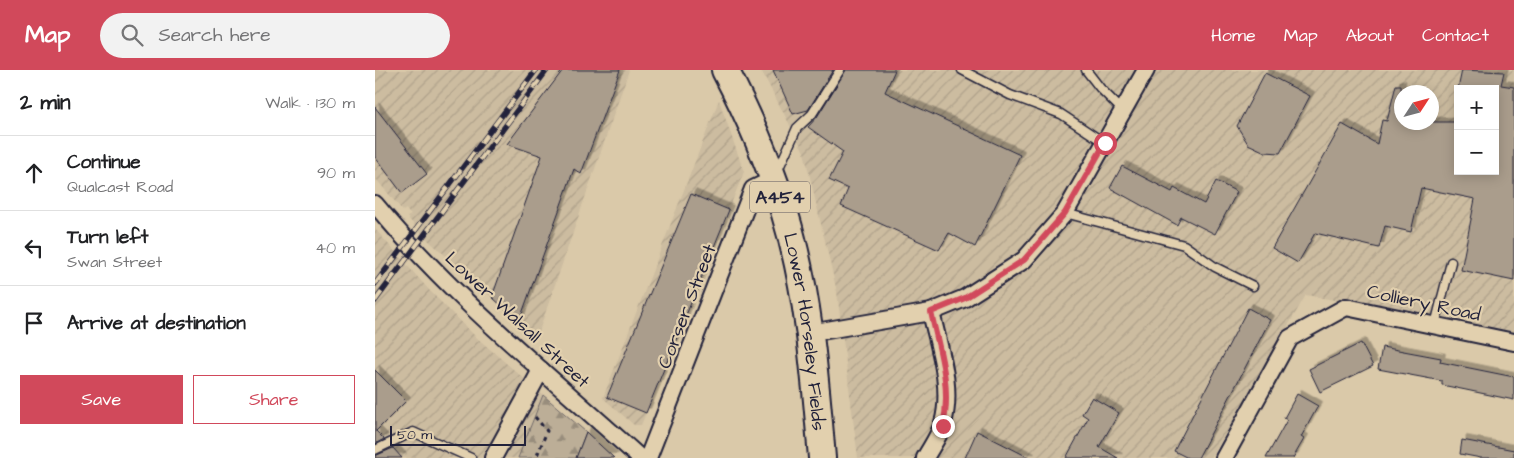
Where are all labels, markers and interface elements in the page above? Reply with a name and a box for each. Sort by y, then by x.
search box [100,13,450,58]
text: Map [25,18,70,52]
icon: search [118,21,146,49]
text: Search here [158,22,271,49]
text: Home [1211,23,1256,48]
text: Map [1284,23,1318,48]
text: About [1346,23,1394,48]
text: Contact [1422,23,1489,48]
north arrow [1394,85,1439,130]
map controls [1454,85,1499,175]
button: + [1454,85,1499,130]
text: 2 min [20,88,70,117]
text: Walk · 130 m [265,92,355,114]
button: − [1454,130,1499,175]
route start [1094,132,1117,155]
text: Continue [67,149,141,176]
icon: ahead [20,159,48,187]
text: 90 m [317,162,355,184]
text: Qualcast Road [67,176,173,198]
road number: A454 [750,181,810,212]
text: Turn left [67,224,148,251]
street label: Lower Horseley Fields [776,230,832,432]
icon: left [20,234,48,262]
text: 40 m [315,237,355,259]
street label: Corser Street [651,240,724,373]
street label: Lower Walsall Street [438,246,596,395]
text: Swan Street [67,251,162,273]
street label: Colliery Road [1364,278,1483,330]
icon: arrive [20,309,48,337]
text: Arrive at destination [67,310,246,337]
button: Save [20,375,183,424]
button: Share [193,375,355,424]
route end [932,415,955,438]
scale bar [390,423,526,446]
text: 50 m [397,425,432,445]

